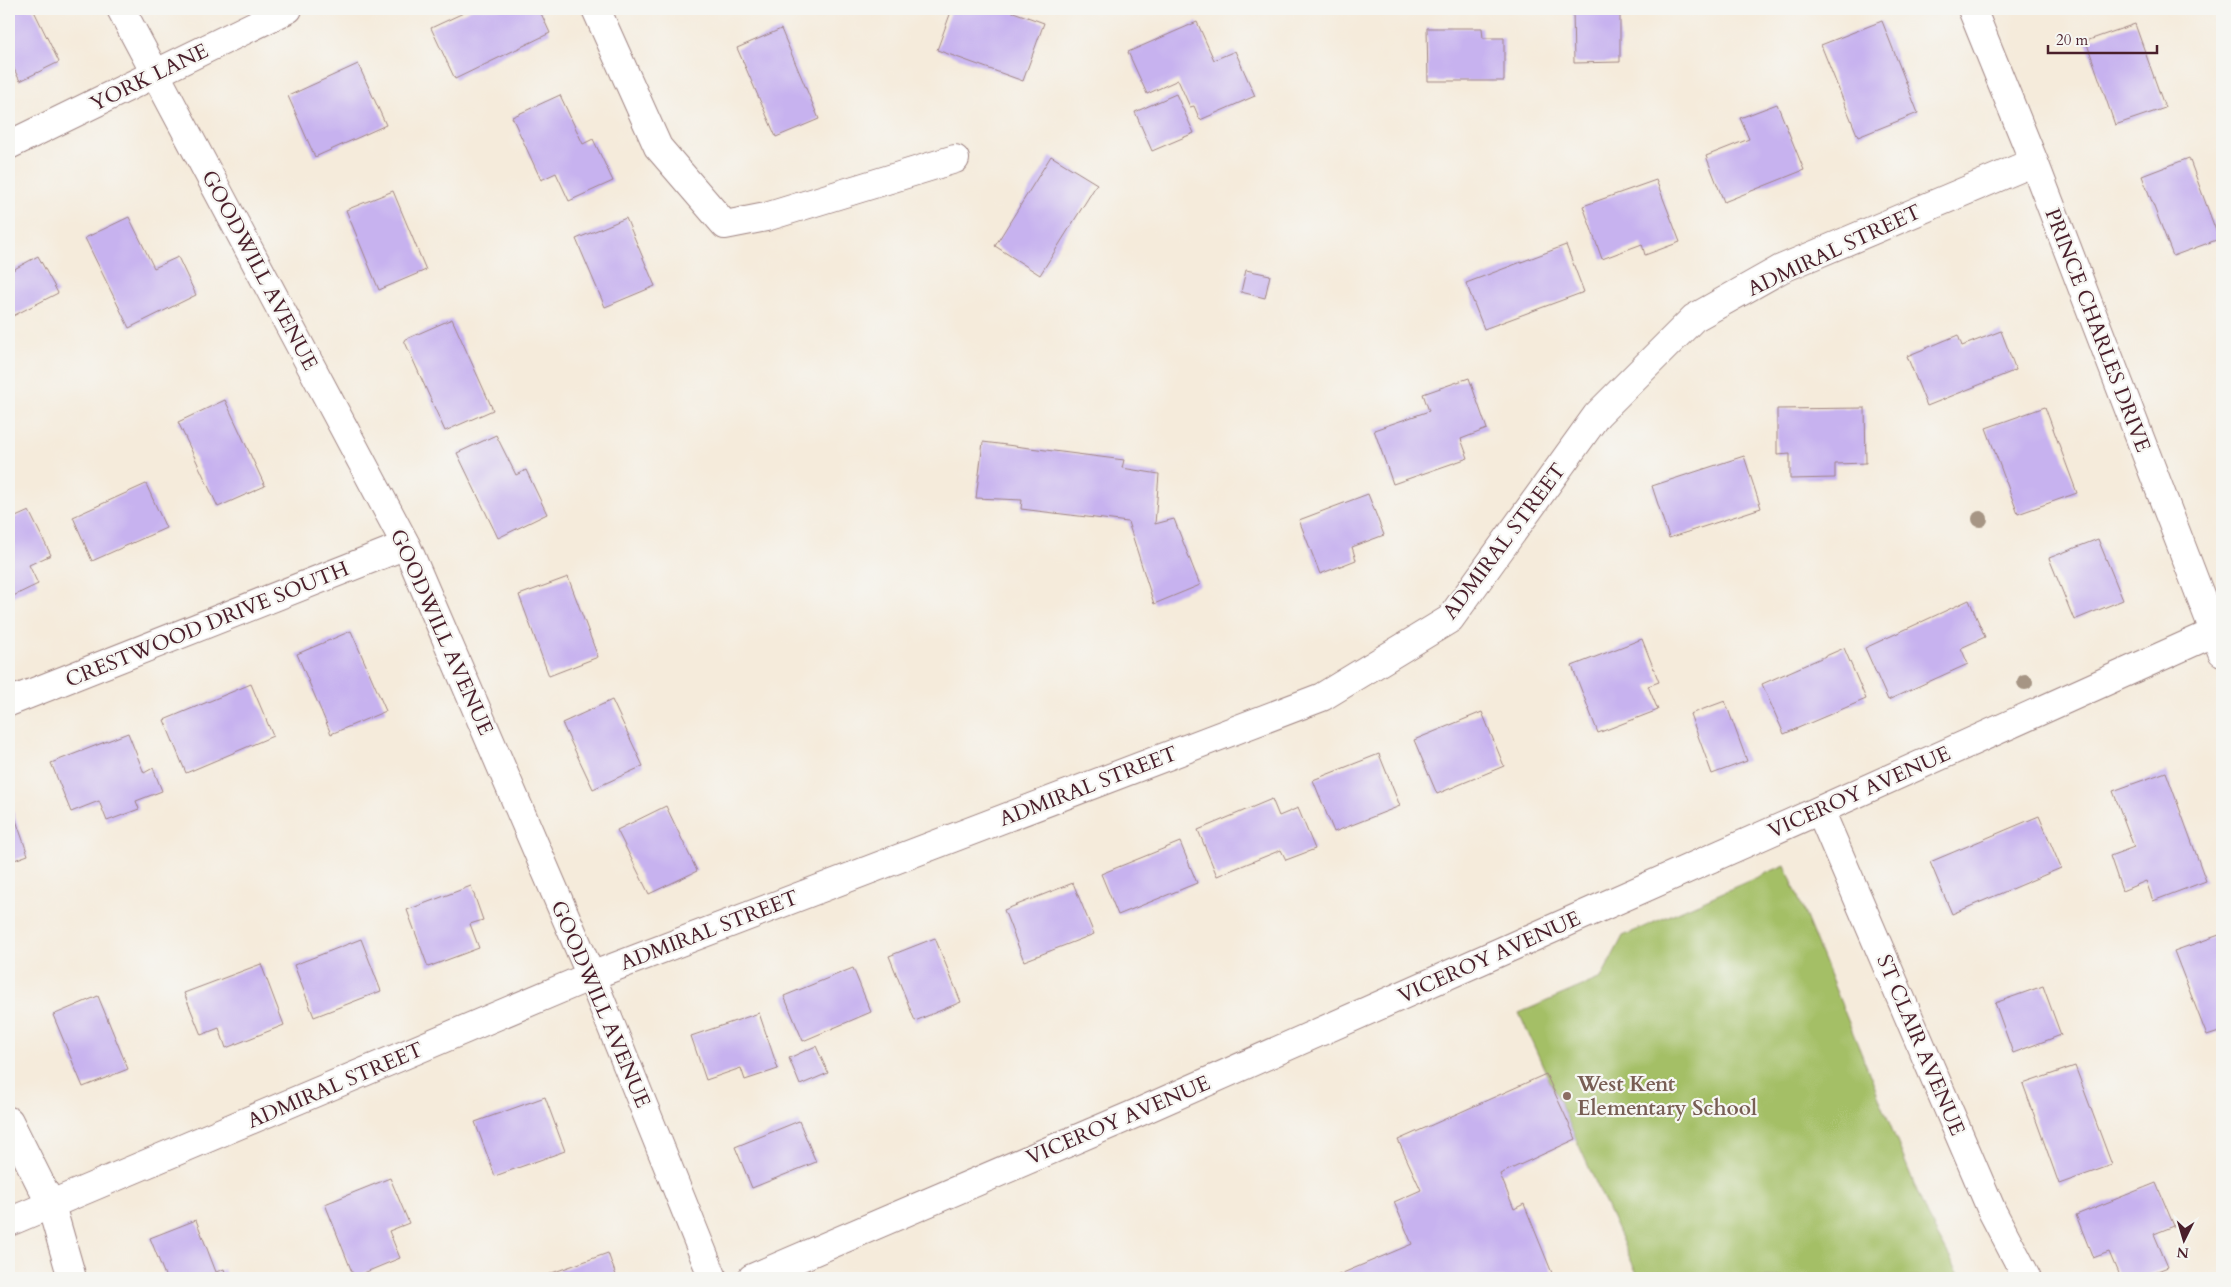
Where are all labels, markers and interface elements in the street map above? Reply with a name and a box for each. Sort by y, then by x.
scale bar [2048,22,2157,54]
text: 20 m [2056,30,2088,50]
street label: YORK LANE [85,36,213,119]
street label: GOODWILL AVENUE [194,165,325,375]
street label: ADMIRAL STREET [1743,197,1926,303]
street label: PRINCE CHARLES DRIVE [2038,204,2157,456]
street label: ADMIRAL STREET [1436,457,1573,625]
street label: GOODWILL AVENUE [383,525,500,740]
street label: CRESTWOOD DRIVE SOUTH [61,554,353,695]
street label: ADMIRAL STREET [995,739,1181,834]
street label: VICEROY AVENUE [1763,739,1955,846]
street label: ADMIRAL STREET [616,883,802,978]
street label: GOODWILL AVENUE [544,896,657,1112]
street label: VICEROY AVENUE [1393,904,1585,1011]
street label: ST CLAIR AVENUE [1869,950,1972,1140]
street label: ADMIRAL STREET [243,1035,428,1136]
street label: VICEROY AVENUE [1022,1069,1215,1172]
place label: West Kent Elementary School [1576,1070,1757,1123]
marker: West Kent Elementary School [1561,1090,1573,1102]
north arrow [2158,1214,2208,1264]
text: N [2176,1242,2190,1262]

